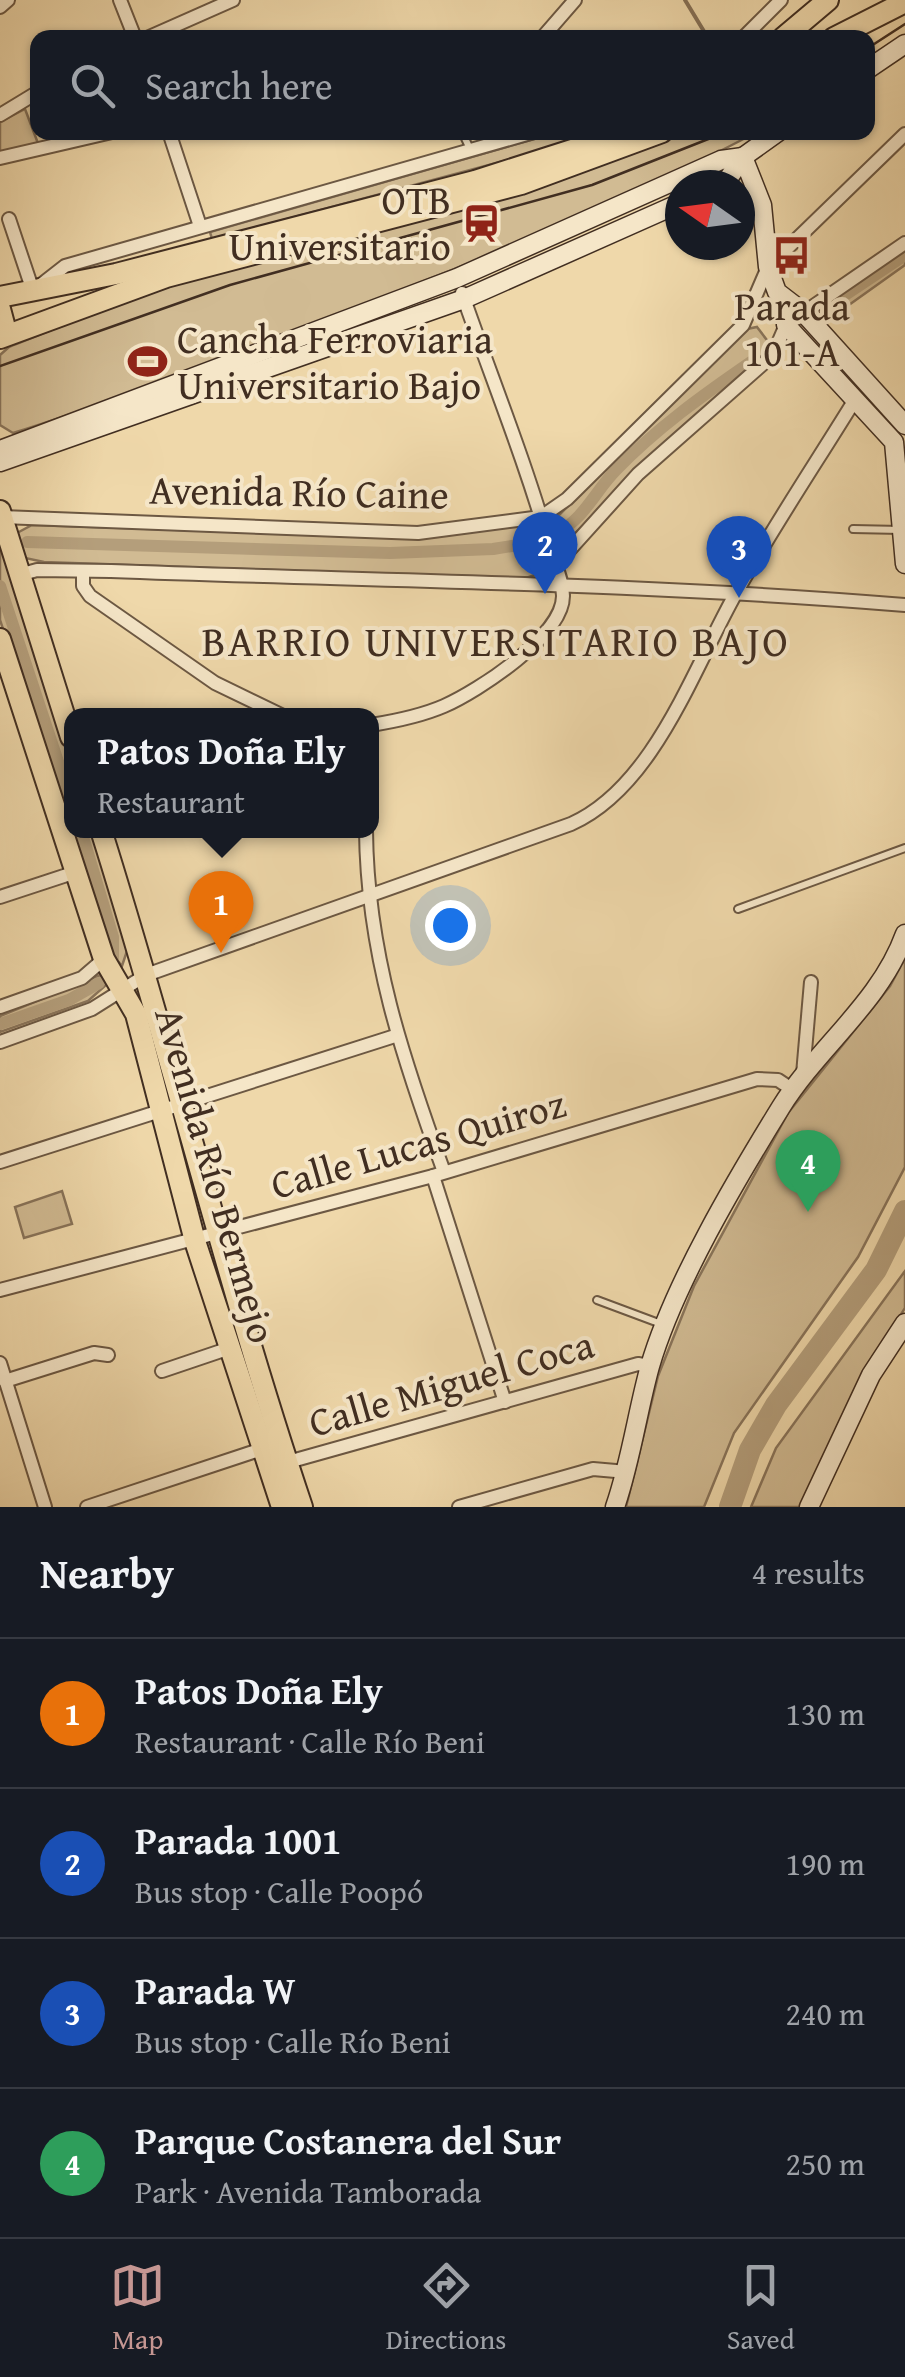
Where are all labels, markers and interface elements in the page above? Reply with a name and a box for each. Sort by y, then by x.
search box [30,30,875,140]
text: Search here [145,57,333,113]
icon: search [65,58,120,113]
place label: OTB Universitario [228,170,451,275]
north arrow [665,170,755,260]
station icon: OTB Universitario [460,202,502,244]
bus stop icon: Parada 101-A [771,235,813,277]
place label: Parada 101-A [734,276,850,381]
place label: Cancha Ferroviaria Universitario Bajo [177,309,493,414]
sports icon: Cancha Ferroviaria Universitario Bajo [126,341,168,383]
street label: Avenida Río Caine [149,459,449,524]
pin: 2 [512,512,578,594]
pin: 3 [706,516,772,598]
district label: BARRIO UNIVERSITARIO BAJO [202,610,790,671]
popup [64,708,379,838]
text: Patos Doña Ely [98,722,345,778]
text: Restaurant [98,778,245,825]
pin: 1 [188,870,254,953]
your location [425,900,476,951]
street label: Avenida Río Bermejo [140,1000,293,1350]
street label: Calle Lucas Quiroz [264,1073,572,1214]
pin: 4 [776,1130,840,1212]
street label: Calle Miguel Coca [301,1314,600,1451]
text: Nearby [40,1542,174,1603]
text: 4 results [752,1549,865,1596]
text: Patos Doña Ely [135,1662,383,1718]
text: 1 [64,1690,81,1737]
text: 130 m [786,1690,865,1737]
text: Restaurant · Calle Río Beni [135,1718,485,1765]
text: Parada 1001 [135,1812,342,1868]
text: 2 [64,1840,81,1887]
text: 190 m [786,1840,865,1887]
text: Bus stop · Calle Poopó [135,1868,423,1915]
text: Parada W [135,1962,295,2018]
text: 3 [64,1990,81,2037]
text: 240 m [786,1990,865,2037]
text: Bus stop · Calle Río Beni [135,2018,451,2065]
text: Parque Costanera del Sur [135,2112,561,2168]
text: 4 [64,2140,81,2187]
text: 250 m [786,2140,865,2187]
text: Park · Avenida Tamborada [135,2168,481,2215]
tab: Map [110,2258,165,2359]
tab: Directions [386,2258,506,2359]
tab: Saved [727,2258,795,2359]

